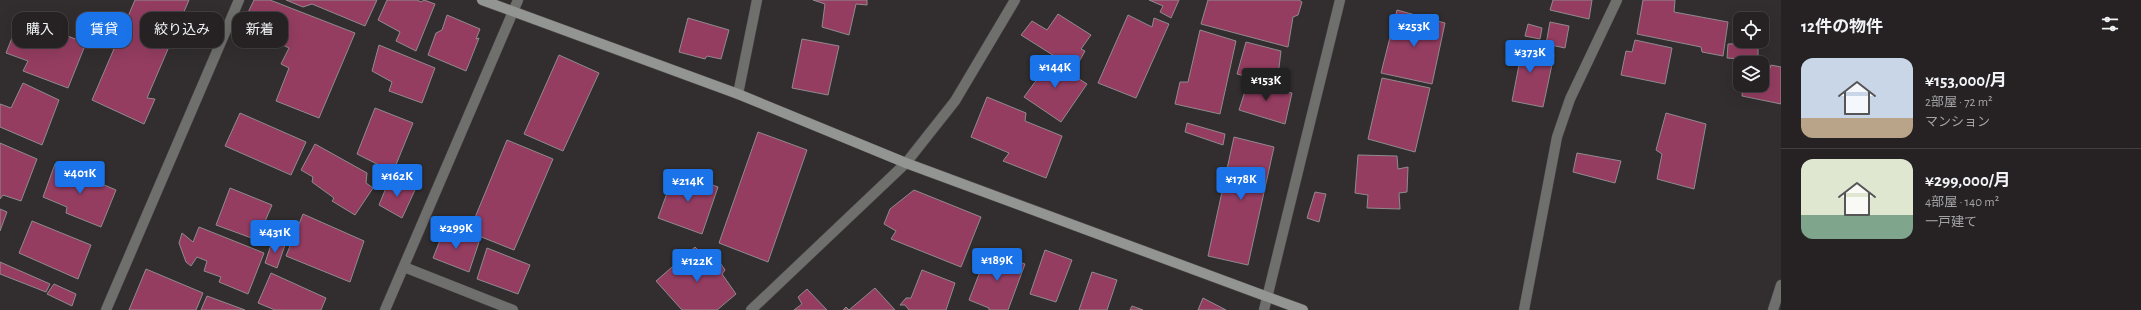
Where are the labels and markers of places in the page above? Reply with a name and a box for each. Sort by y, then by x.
pin: ¥253K [1386,14,1442,48]
pin: ¥373K [1502,40,1558,74]
pin: ¥144K [1027,55,1083,89]
pin: ¥153K [1238,68,1294,102]
pin: ¥401K [52,161,108,195]
pin: ¥162K [369,164,425,198]
pin: ¥178K [1213,167,1269,201]
pin: ¥214K [660,169,716,203]
pin: ¥299K [428,216,484,250]
pin: ¥431K [247,220,303,254]
pin: ¥189K [969,248,1025,282]
pin: ¥122K [669,249,725,283]

